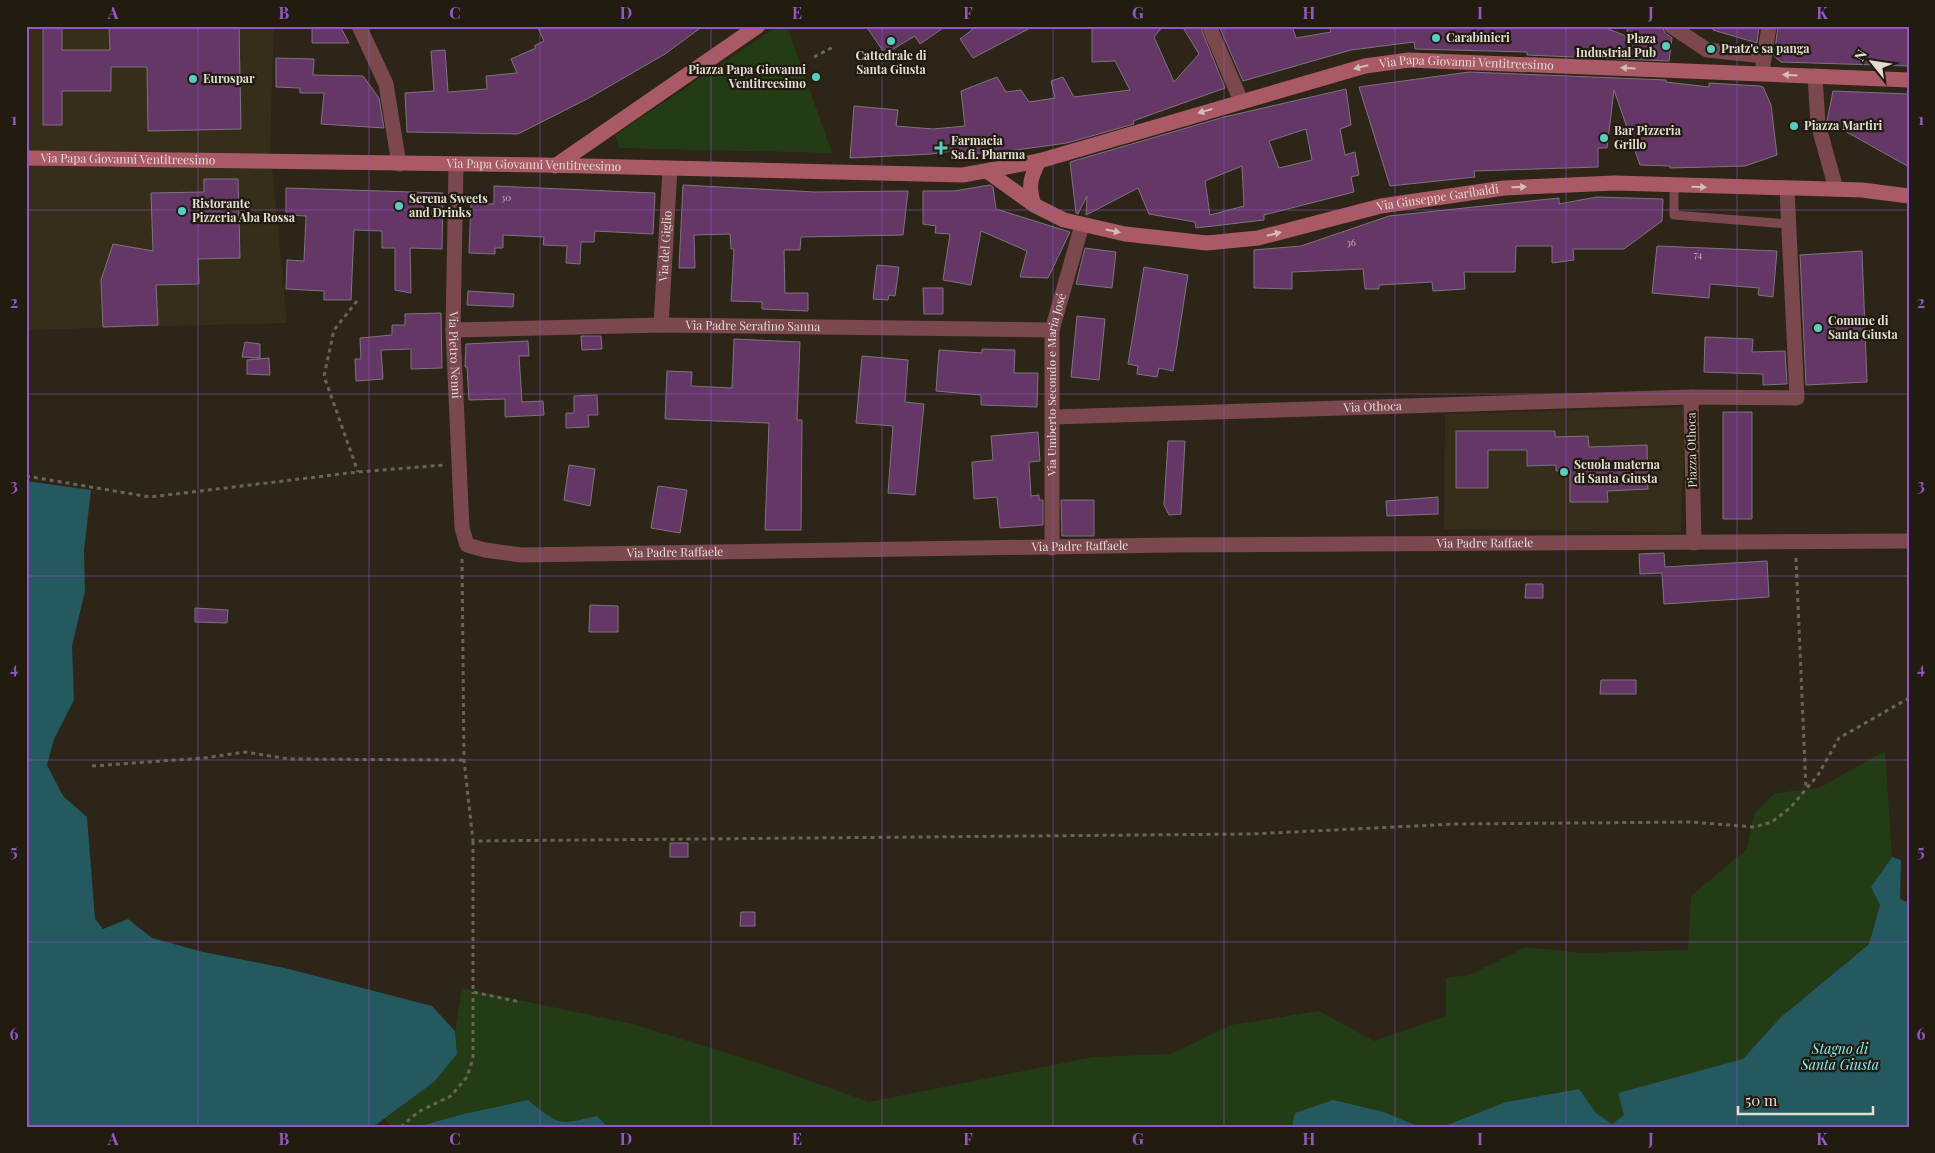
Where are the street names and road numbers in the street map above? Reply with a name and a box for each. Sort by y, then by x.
street label: Via Papa Giovanni Ventitreesimo [1377,51,1555,73]
street label: Via Papa Giovanni Ventitreesimo [40,149,216,168]
street label: Via Papa Giovanni Ventitreesimo [446,155,622,174]
street label: Via Giuseppe Garibaldi [1374,180,1500,214]
street label: Via del Giglio [654,210,675,283]
street label: Via Umberto Secondo e Maria José [1043,291,1069,477]
street label: Via Pietro Nenni [446,310,465,399]
street label: Via Padre Serafino Sanna [685,316,820,334]
street label: Via Othoca [1342,397,1402,415]
street label: Piazza Othoca [1682,412,1700,488]
street label: Via Padre Raffaele [1436,534,1533,551]
street label: Via Padre Raffaele [1030,537,1128,554]
street label: Via Padre Raffaele [625,543,723,560]

